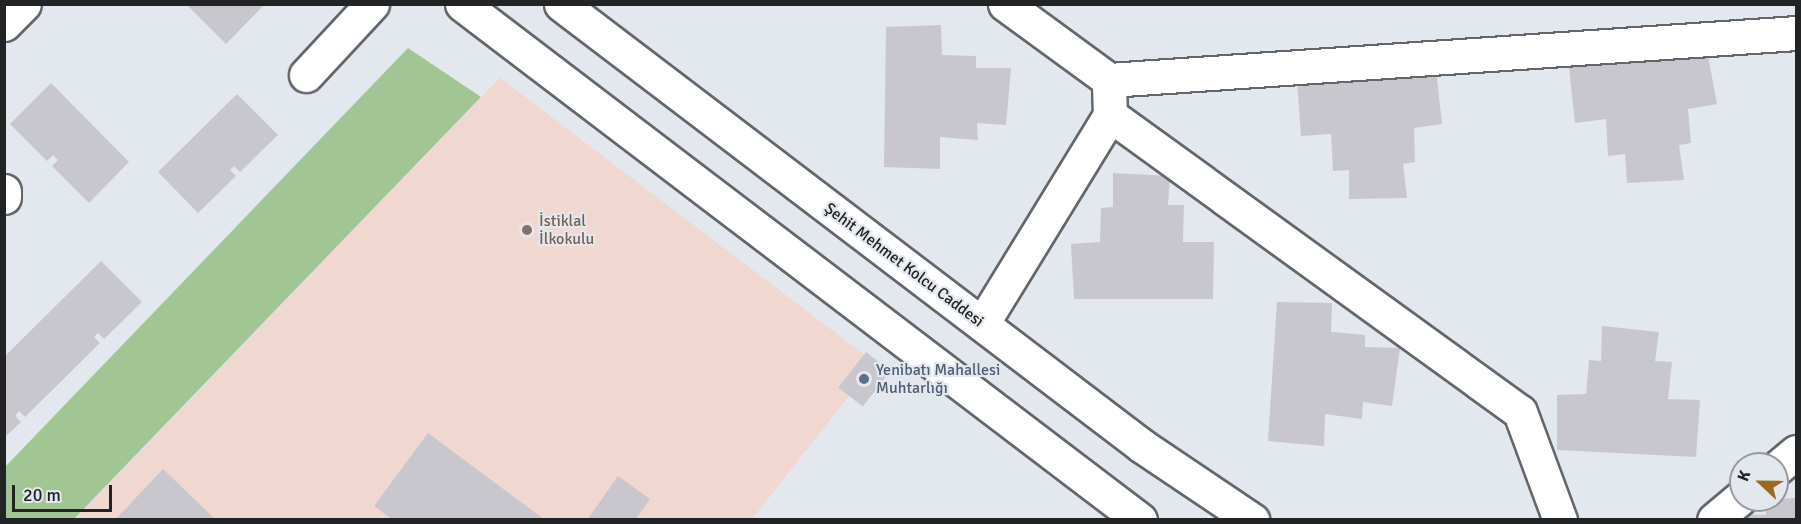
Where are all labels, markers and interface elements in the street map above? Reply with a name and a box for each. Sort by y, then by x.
street label: Şehit Mehmet Kolcu Caddesi [821,199,987,331]
place label: İstiklal İlkokulu [539,211,594,249]
marker: İstiklal İlkokulu [520,223,534,237]
place label: Yenibatı Mahallesi Muhtarlığı [876,360,1000,398]
marker: Yenibatı Mahallesi Muhtarlığı [857,372,871,386]
north arrow [1729,452,1789,512]
text: K [1733,468,1755,484]
scale bar [15,473,116,511]
text: 20 m [23,484,61,506]

